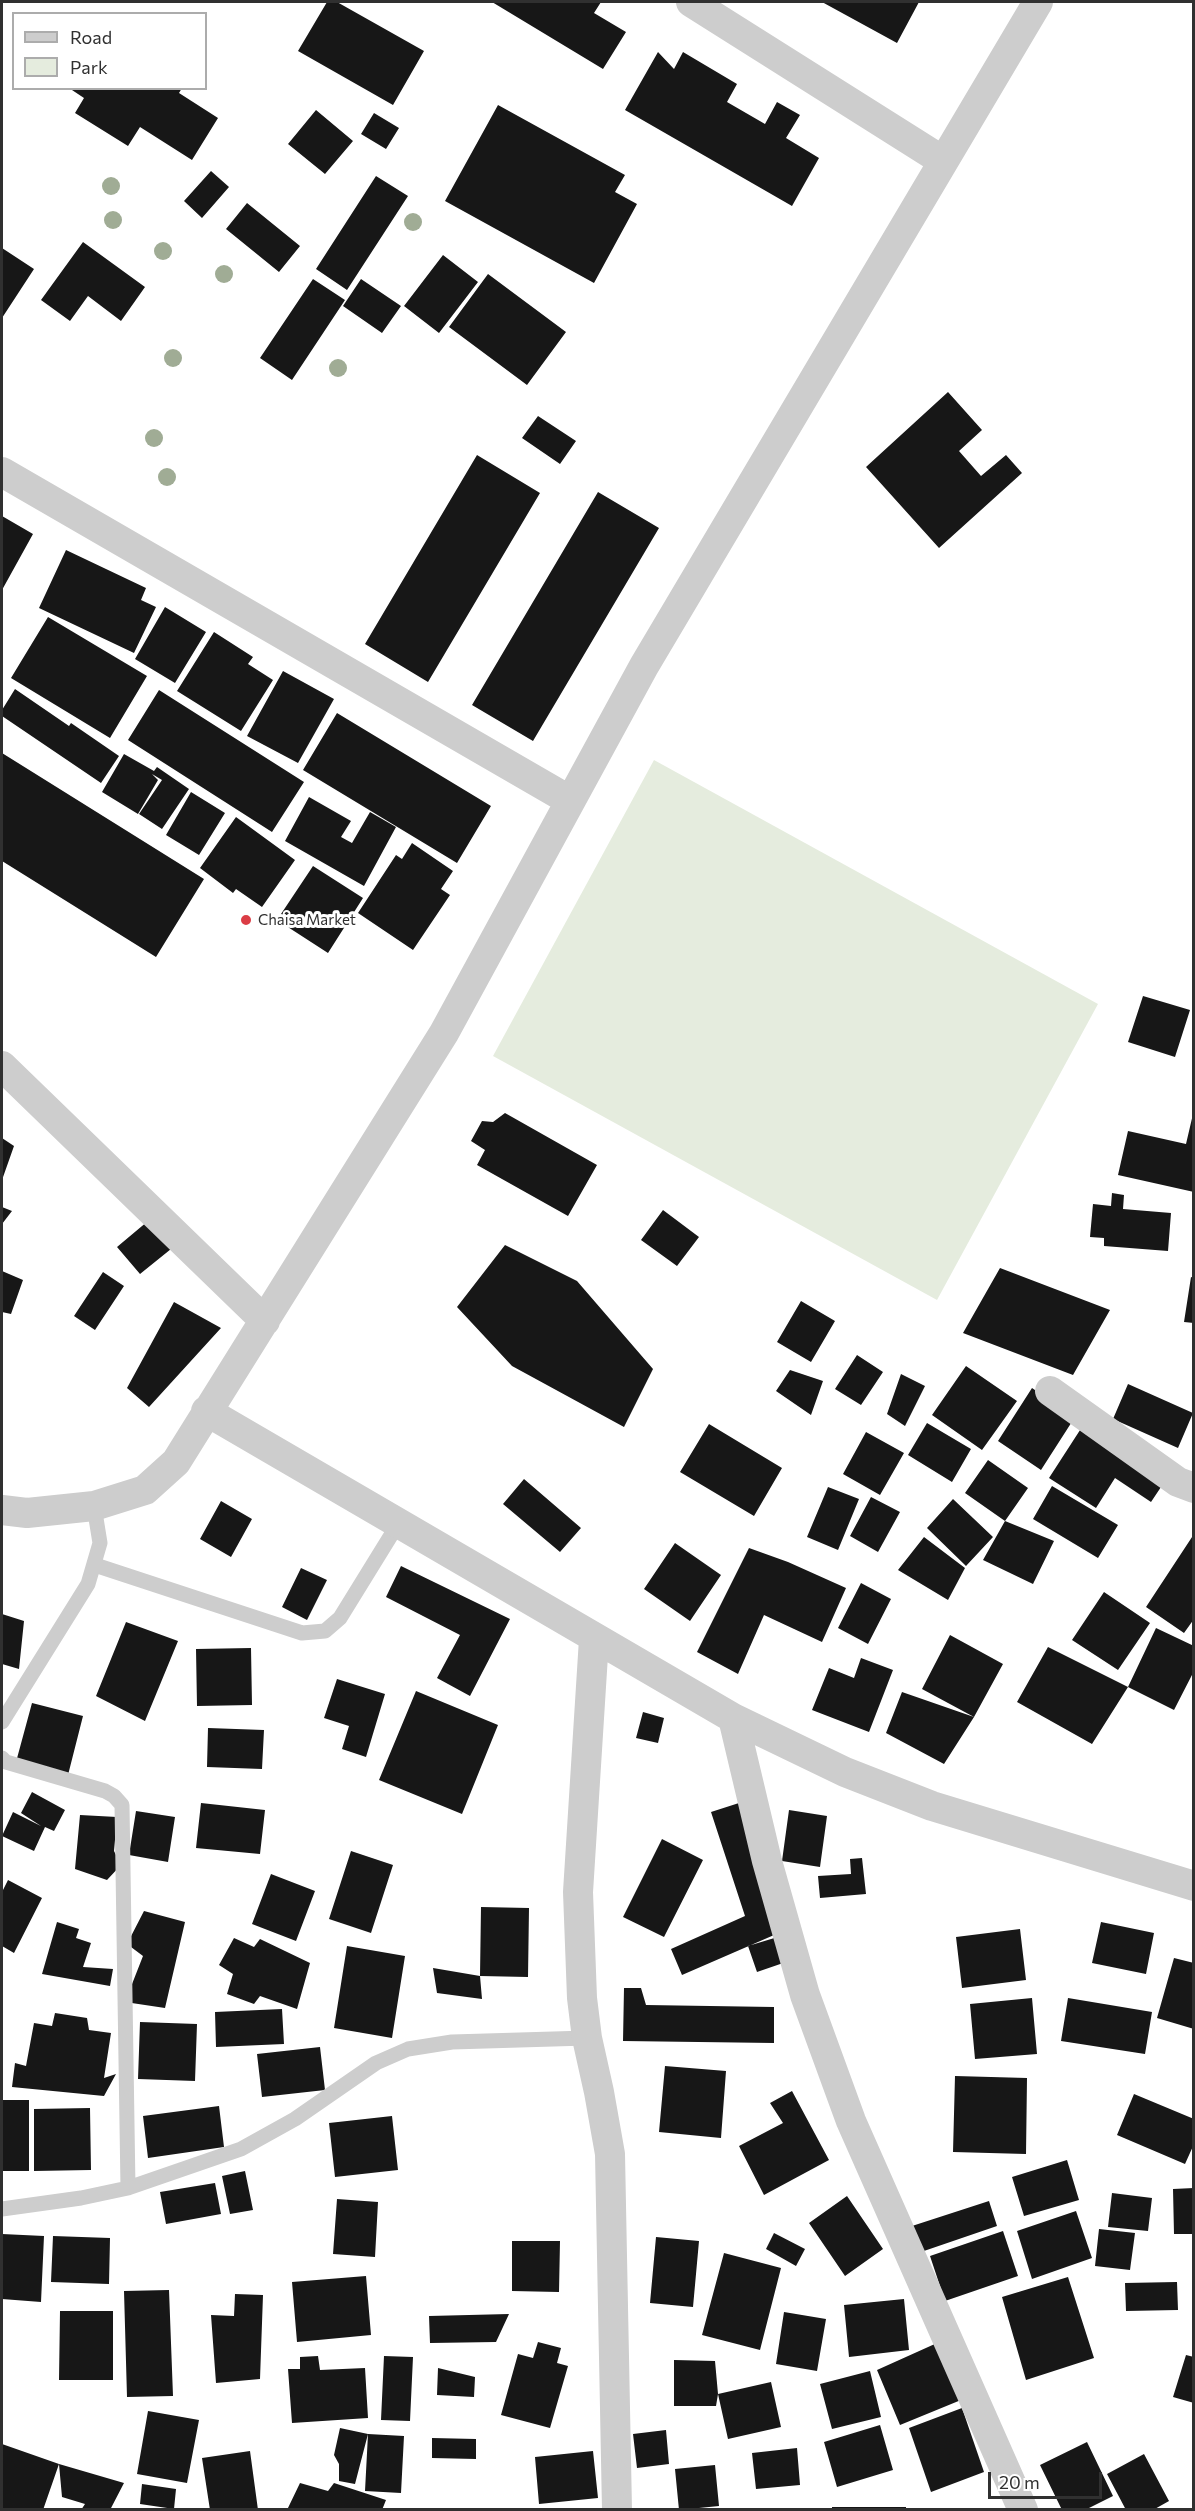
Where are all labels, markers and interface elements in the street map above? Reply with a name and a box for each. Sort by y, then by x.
legend [12,12,207,90]
text: Road [70,26,112,48]
text: Park [70,56,108,78]
place label: Chaisa Market [258,911,356,929]
marker: Chaisa Market [239,913,253,927]
scale bar [991,2460,1105,2498]
text: 20 m [999,2471,1040,2493]

